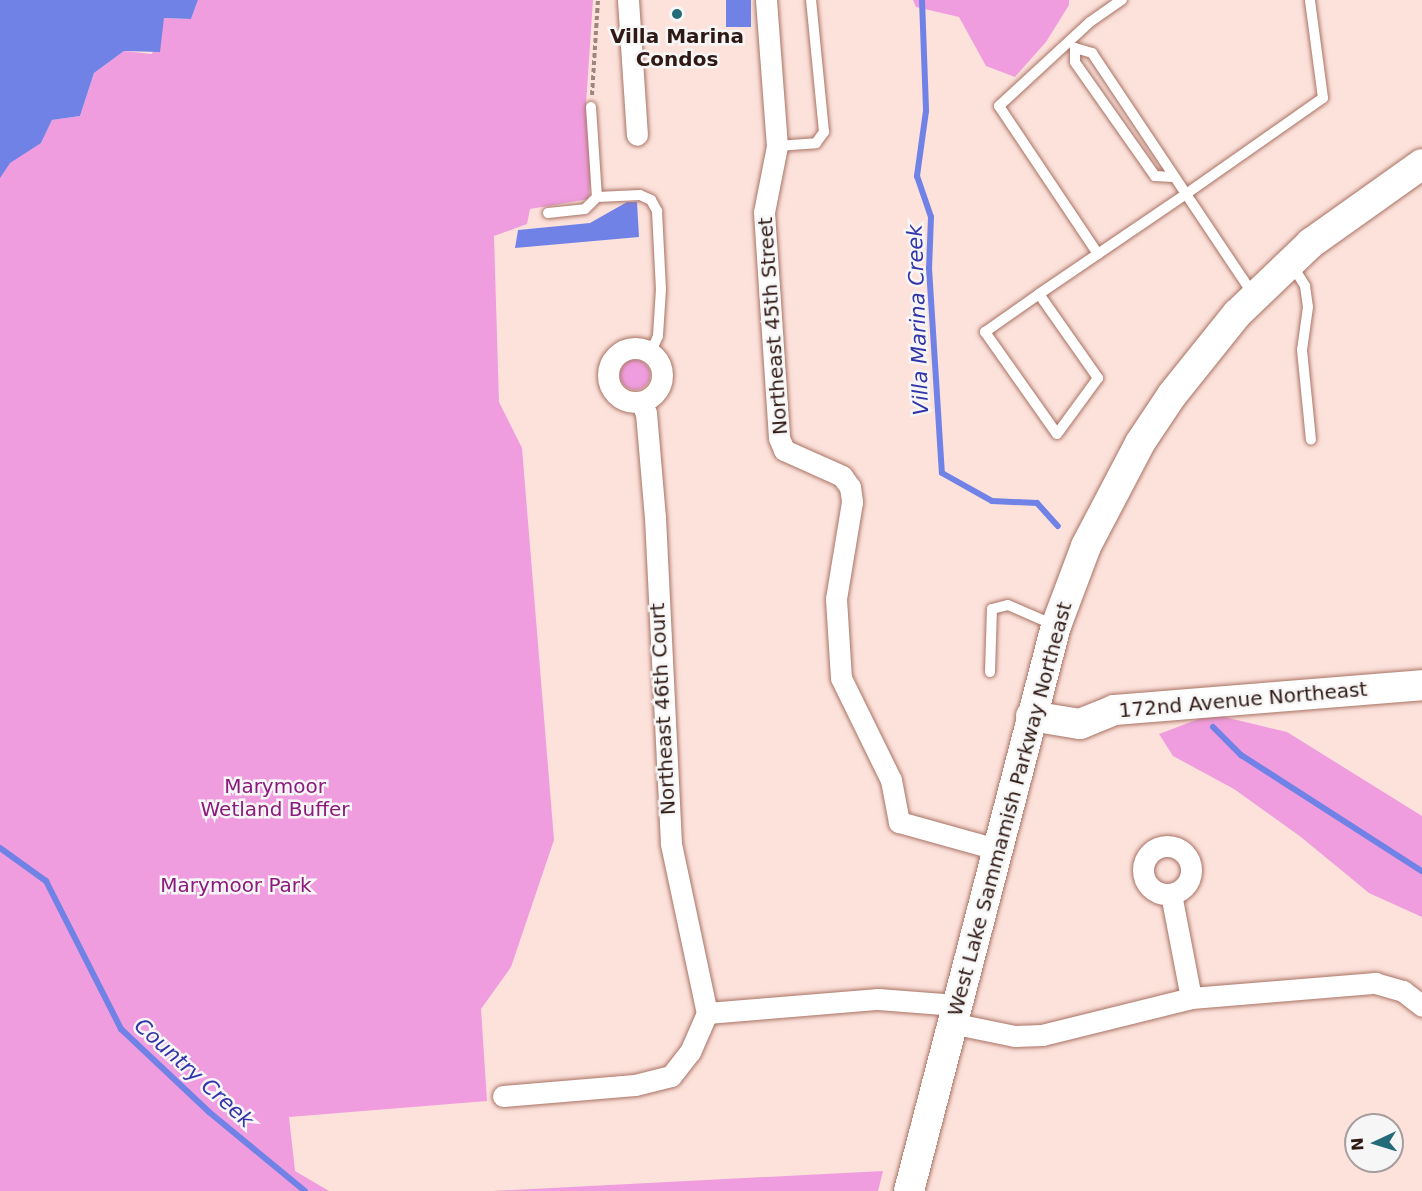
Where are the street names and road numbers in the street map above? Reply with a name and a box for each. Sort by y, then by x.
street label: Northeast 45th Street [753,216,793,436]
street label: West Lake Sammamish Parkway Northeast [943,599,1077,1019]
street label: Northeast 46th Court [645,602,681,816]
street label: 172nd Avenue Northeast [1118,677,1368,723]

